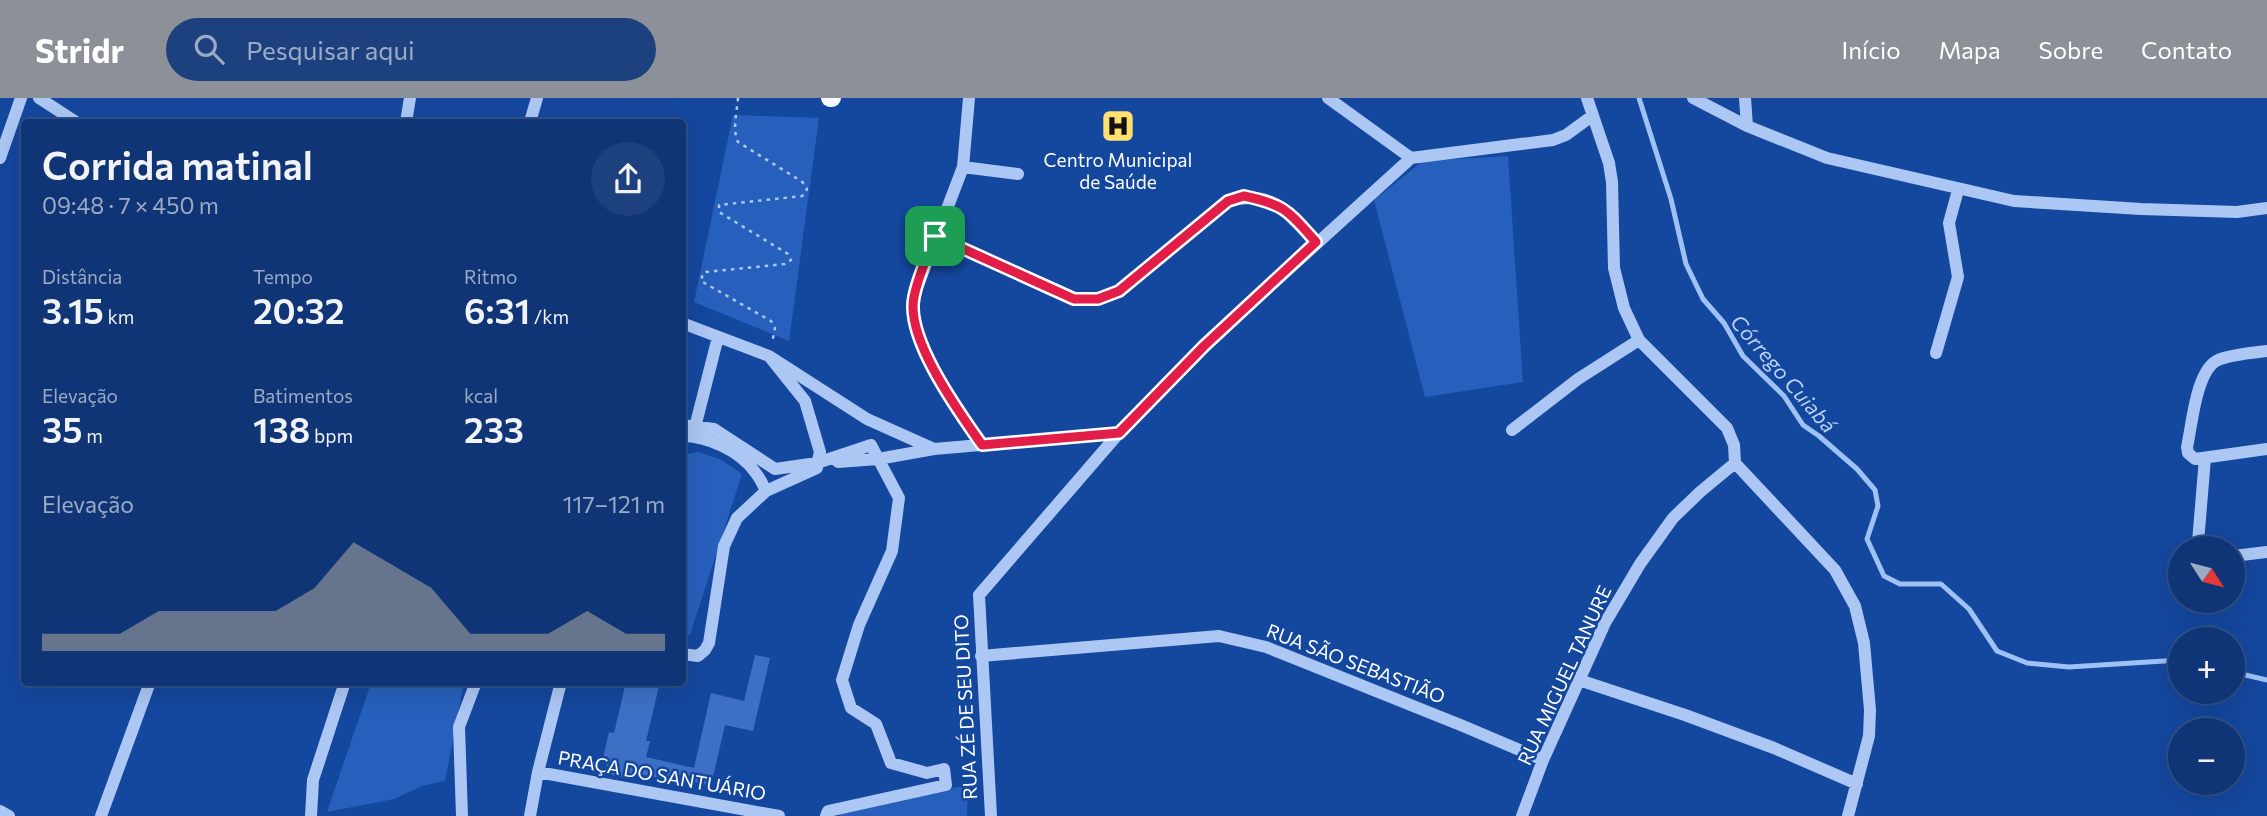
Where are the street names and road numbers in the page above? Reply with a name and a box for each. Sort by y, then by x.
street label: RUA MIGUEL TANURE [1512,582,1616,768]
street label: RUA ZÉ DE SEU DITO [949,614,981,800]
street label: RUA SÃO SEBASTIÃO [1263,618,1449,708]
street label: PRAÇA DO SANTUÁRIO [556,745,768,805]

